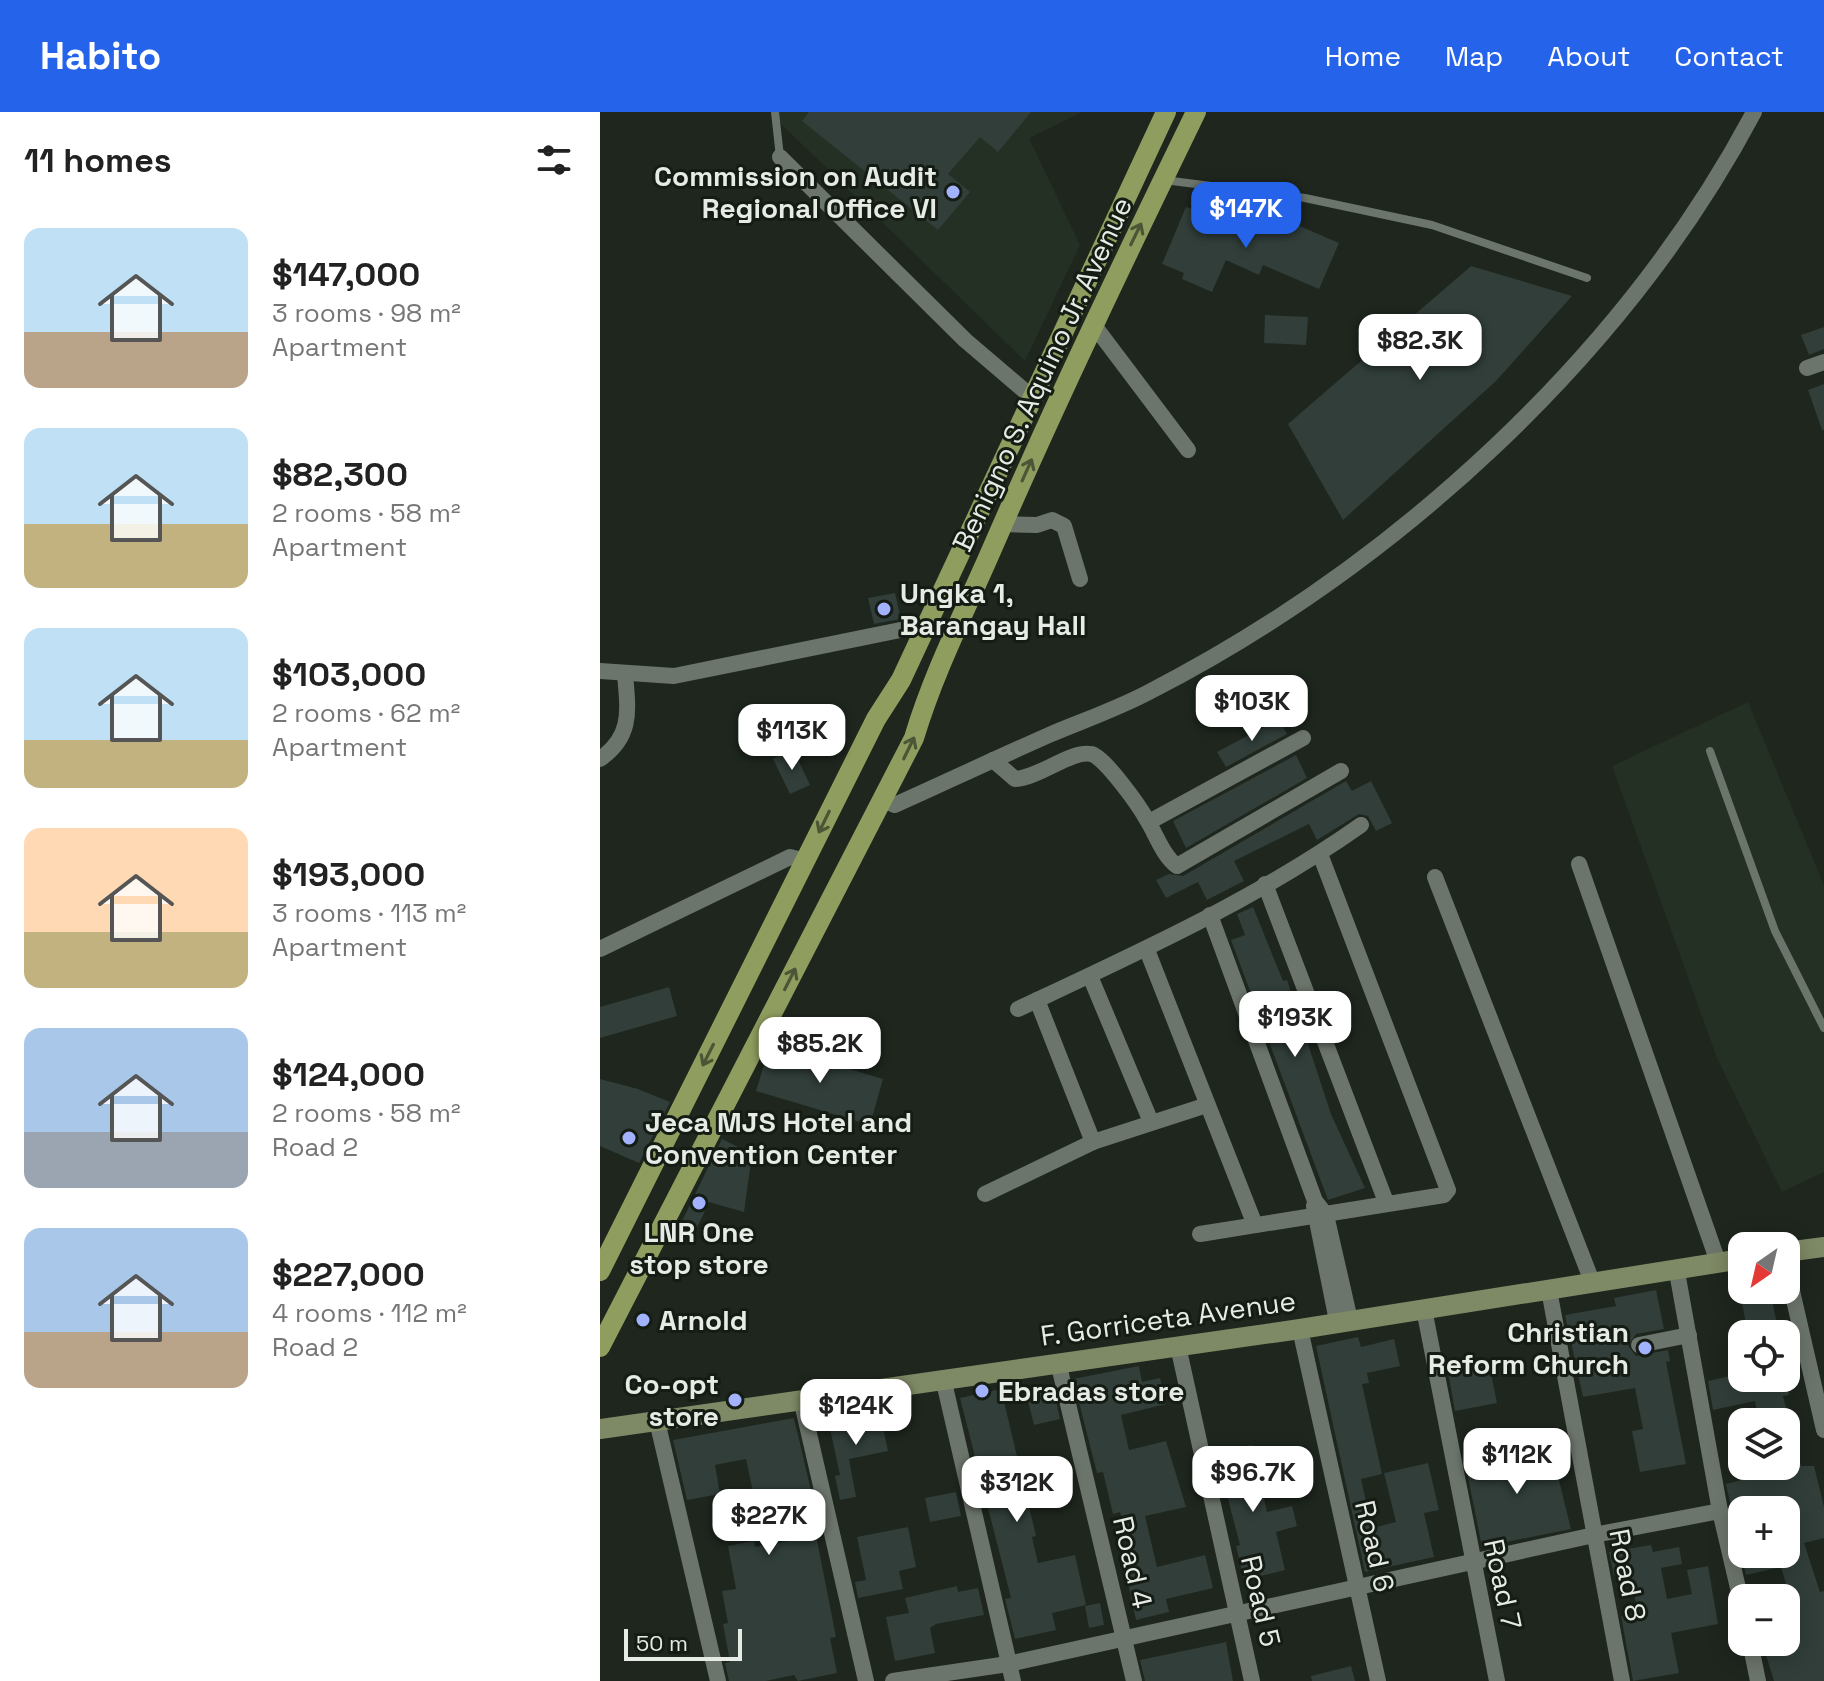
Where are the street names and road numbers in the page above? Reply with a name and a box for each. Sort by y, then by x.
street label: Benigno S. Aquino Jr. Avenue [944,191,1140,557]
street label: F. Gorriceta Avenue [1038,1282,1298,1354]
street label: Road 6 [1347,1497,1403,1595]
street label: Road 4 [1105,1512,1161,1612]
street label: Road 8 [1601,1526,1655,1624]
street label: Road 7 [1476,1535,1530,1633]
street label: Road 5 [1233,1552,1289,1650]

